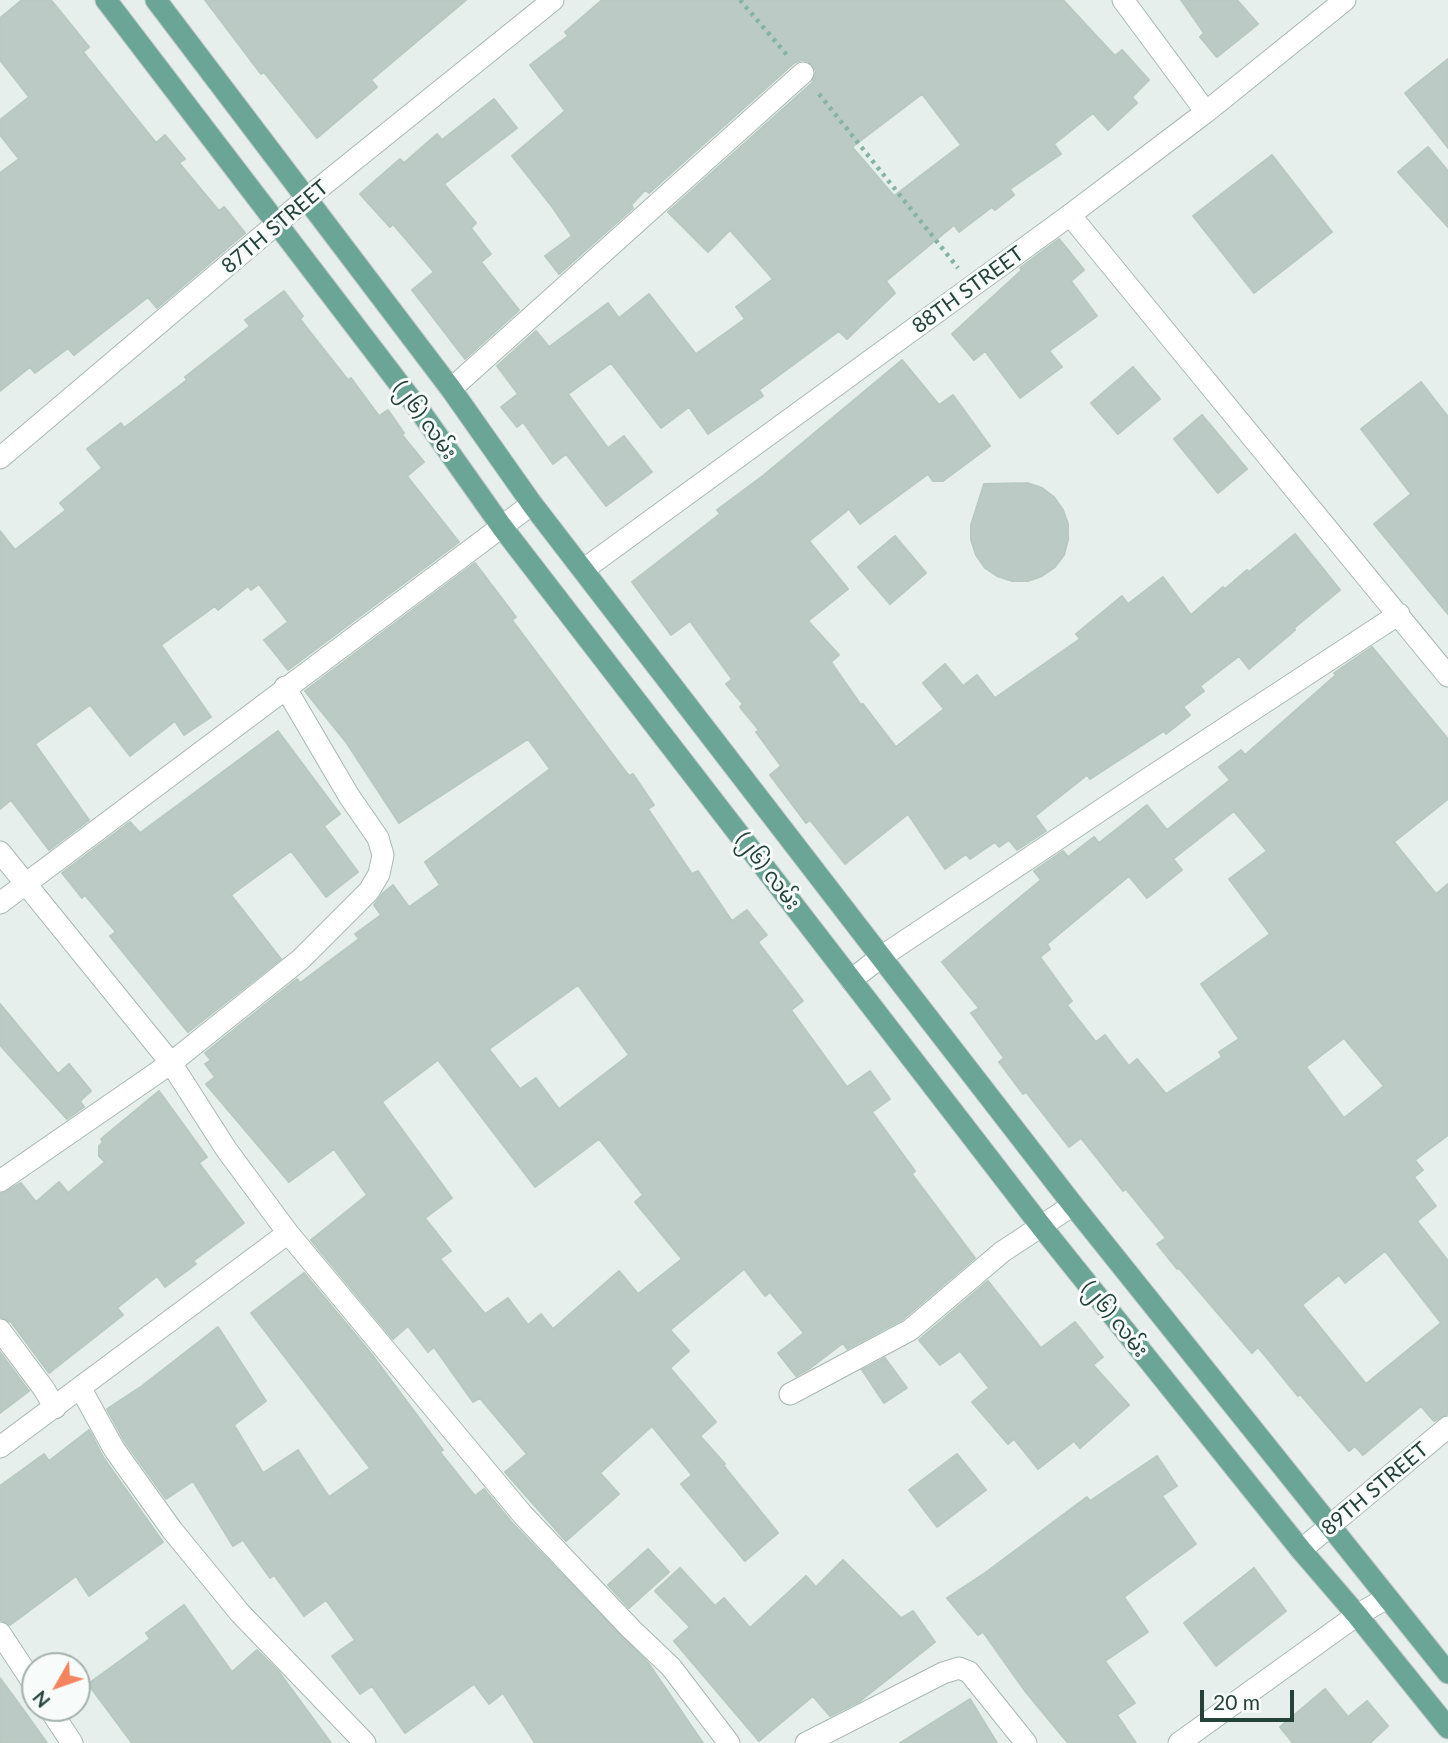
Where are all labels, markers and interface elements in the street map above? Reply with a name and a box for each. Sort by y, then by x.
street label: 87TH STREET [216,175,334,279]
street label: 88TH STREET [907,241,1029,339]
street label: (၂၆) လမ်း [388,376,462,464]
street label: (၂၆) လမ်း [731,827,805,915]
street label: (၂၆) လမ်း [1077,1276,1153,1362]
street label: 89TH STREET [1316,1437,1434,1541]
north arrow [21,1652,91,1722]
scale bar [1203,1676,1298,1720]
text: N [28,1687,55,1713]
text: 20 m [1213,1689,1260,1714]

